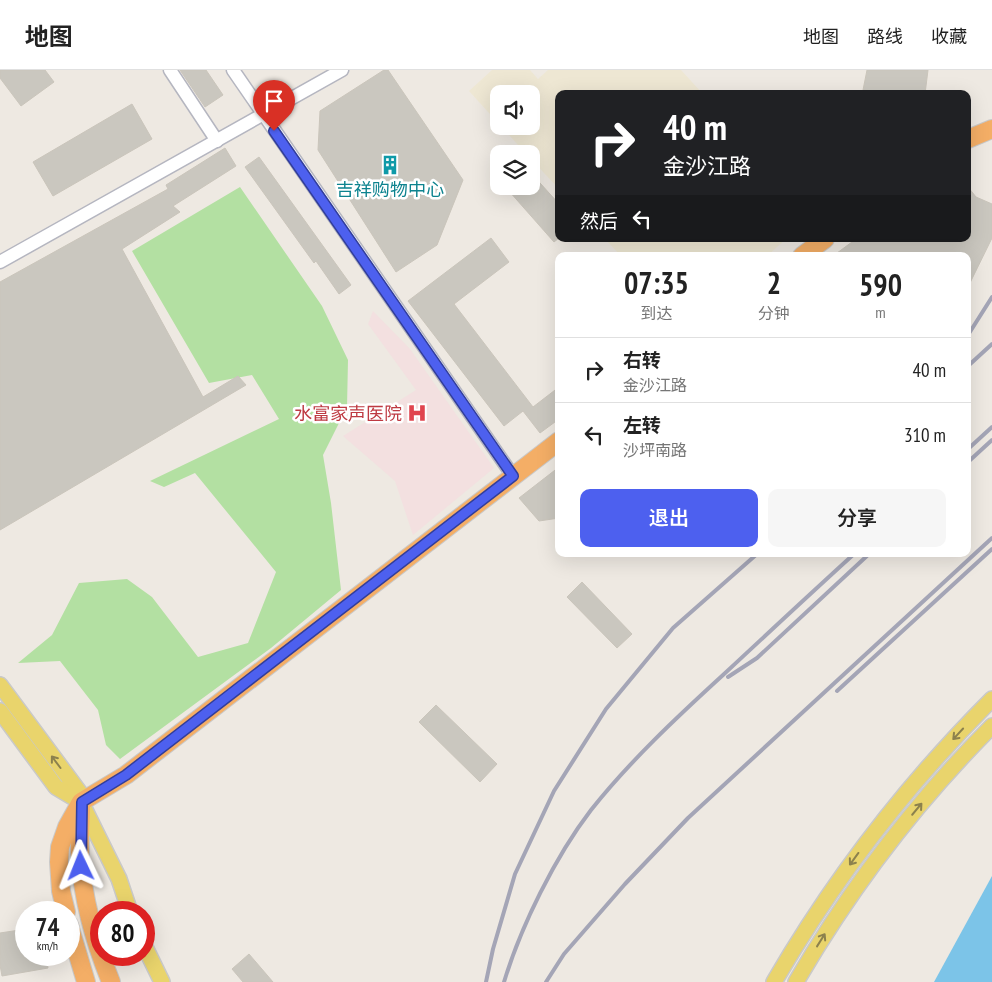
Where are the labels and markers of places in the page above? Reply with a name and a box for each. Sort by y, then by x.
pin [253,80,295,131]
building icon: 吉祥购物中心 [379,154,401,176]
place label: 吉祥购物中心 [336,178,444,201]
place label: 水富家声医院 [294,402,402,425]
hospital icon: 水富家声医院 [406,402,428,424]

